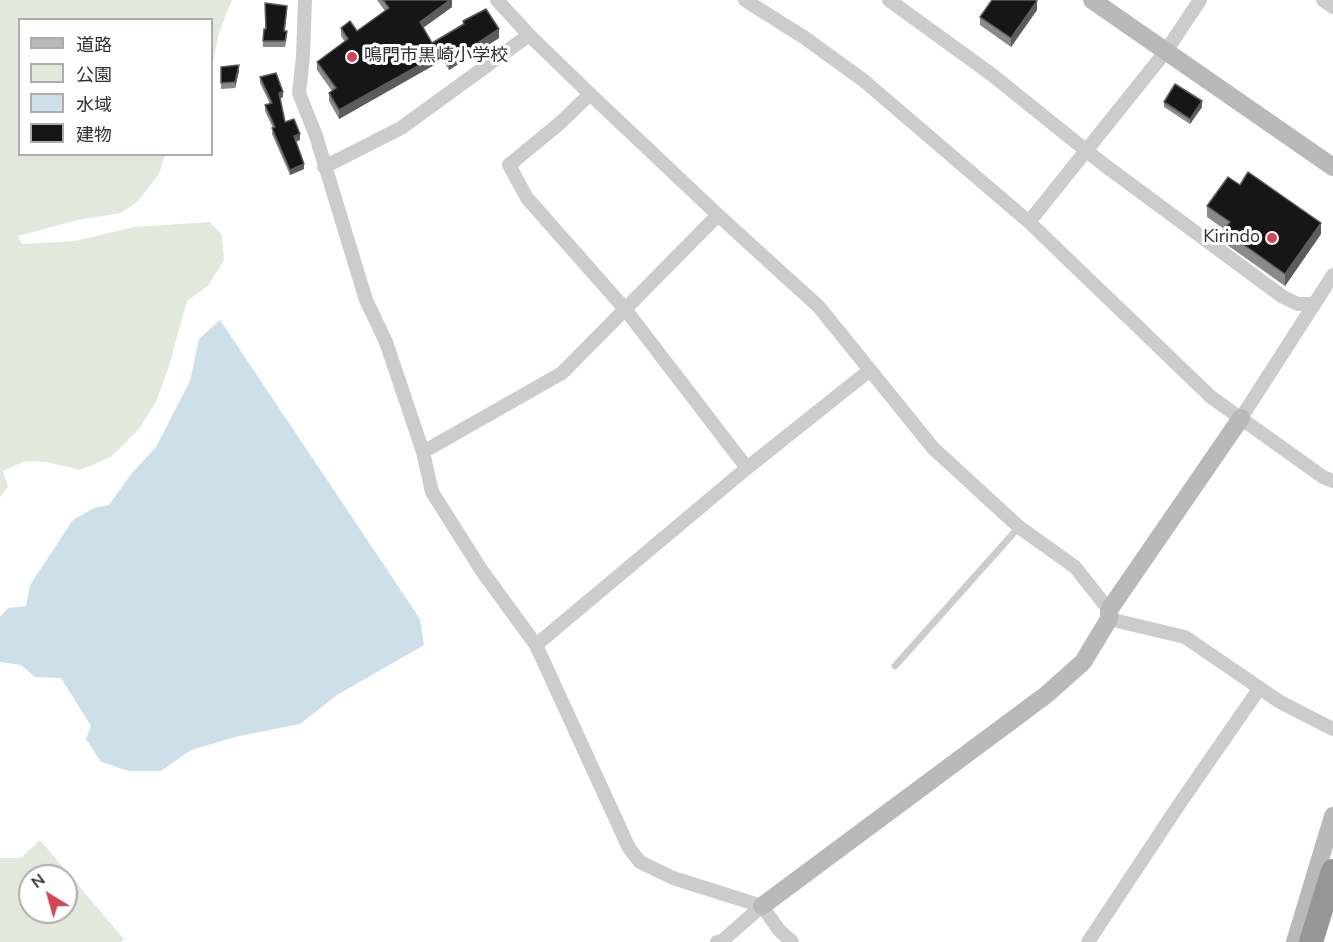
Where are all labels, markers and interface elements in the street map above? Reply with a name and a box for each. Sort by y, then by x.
legend [18,18,213,156]
text: 道路 [76,33,112,57]
place label: 鳴門市黒崎小学校 [364,46,508,68]
marker: 鳴門市黒崎小学校 [345,50,359,64]
text: 公園 [76,63,112,87]
text: 水域 [76,93,112,117]
text: 建物 [76,123,112,147]
place label: Kirindo [1203,227,1260,249]
marker: Kirindo [1265,231,1279,245]
north arrow [18,864,78,924]
text: N [27,869,50,894]

